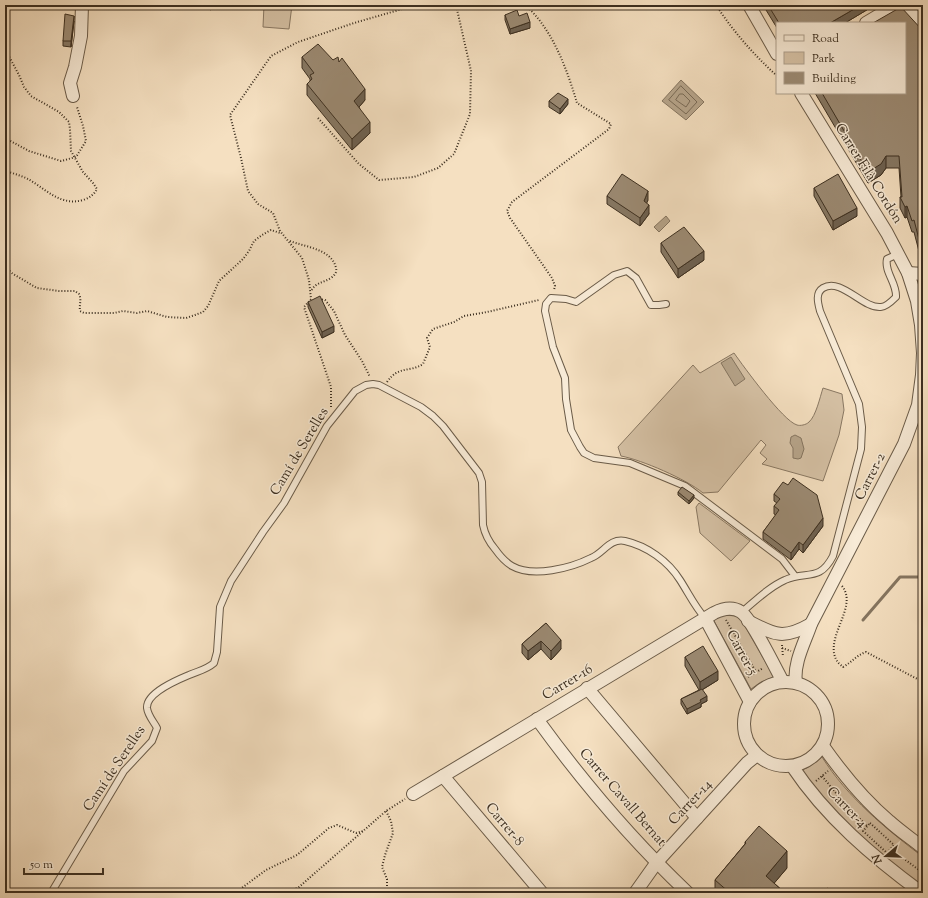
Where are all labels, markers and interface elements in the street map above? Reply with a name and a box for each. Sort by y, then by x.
legend [776,22,906,94]
text: Road [812,30,839,48]
text: Park [812,50,835,68]
text: Building [812,70,856,88]
street label: Carrer Filà Cordón [829,120,907,228]
street label: Camí de Serelles [266,404,334,500]
street label: Carrer-2 [851,449,892,504]
street label: Carrer-5 [720,627,762,680]
street label: Carrer-16 [539,660,597,706]
street label: Camí de Serelles [79,722,151,816]
street label: Carrer Cavall Bernat [574,744,671,852]
street label: Carrer-14 [665,776,717,830]
street label: Carrer-4 [821,783,871,833]
street label: Carrer-8 [480,799,528,851]
north arrow [866,836,906,876]
scale bar [24,850,103,876]
text: N [868,852,887,867]
text: 50 m [29,856,53,874]

